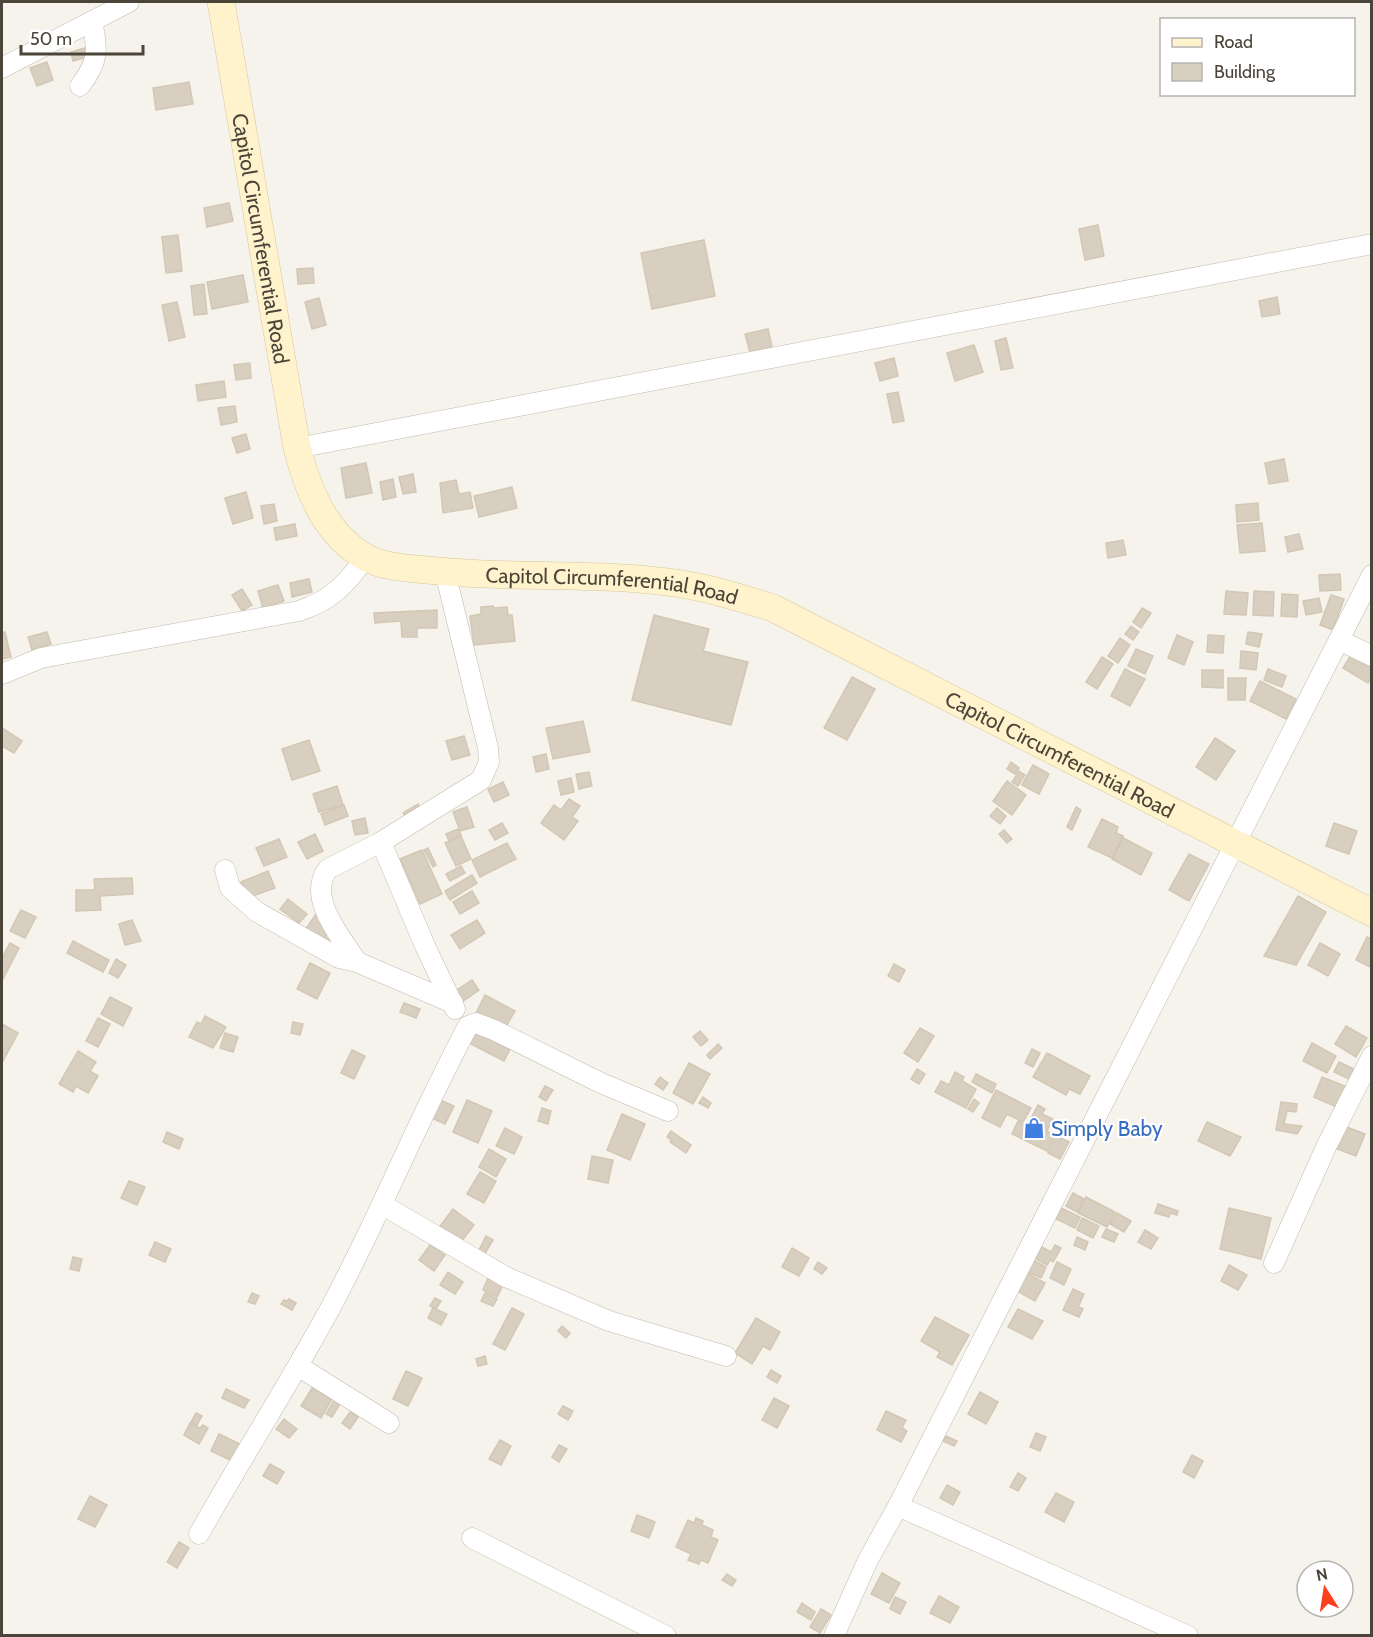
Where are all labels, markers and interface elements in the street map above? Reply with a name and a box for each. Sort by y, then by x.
scale bar [21,18,142,56]
legend [1160,18,1355,96]
text: 50 m [30,28,72,50]
text: Road [1214,31,1253,53]
text: Building [1214,61,1276,83]
street label: Capitol Circumferential Road [228,111,295,366]
street label: Capitol Circumferential Road [485,562,741,609]
street label: Capitol Circumferential Road [941,685,1179,823]
shop icon: Simply Baby [1022,1116,1046,1140]
place label: Simply Baby [1051,1116,1163,1141]
north arrow [1295,1559,1355,1619]
text: N [1314,1564,1329,1585]

